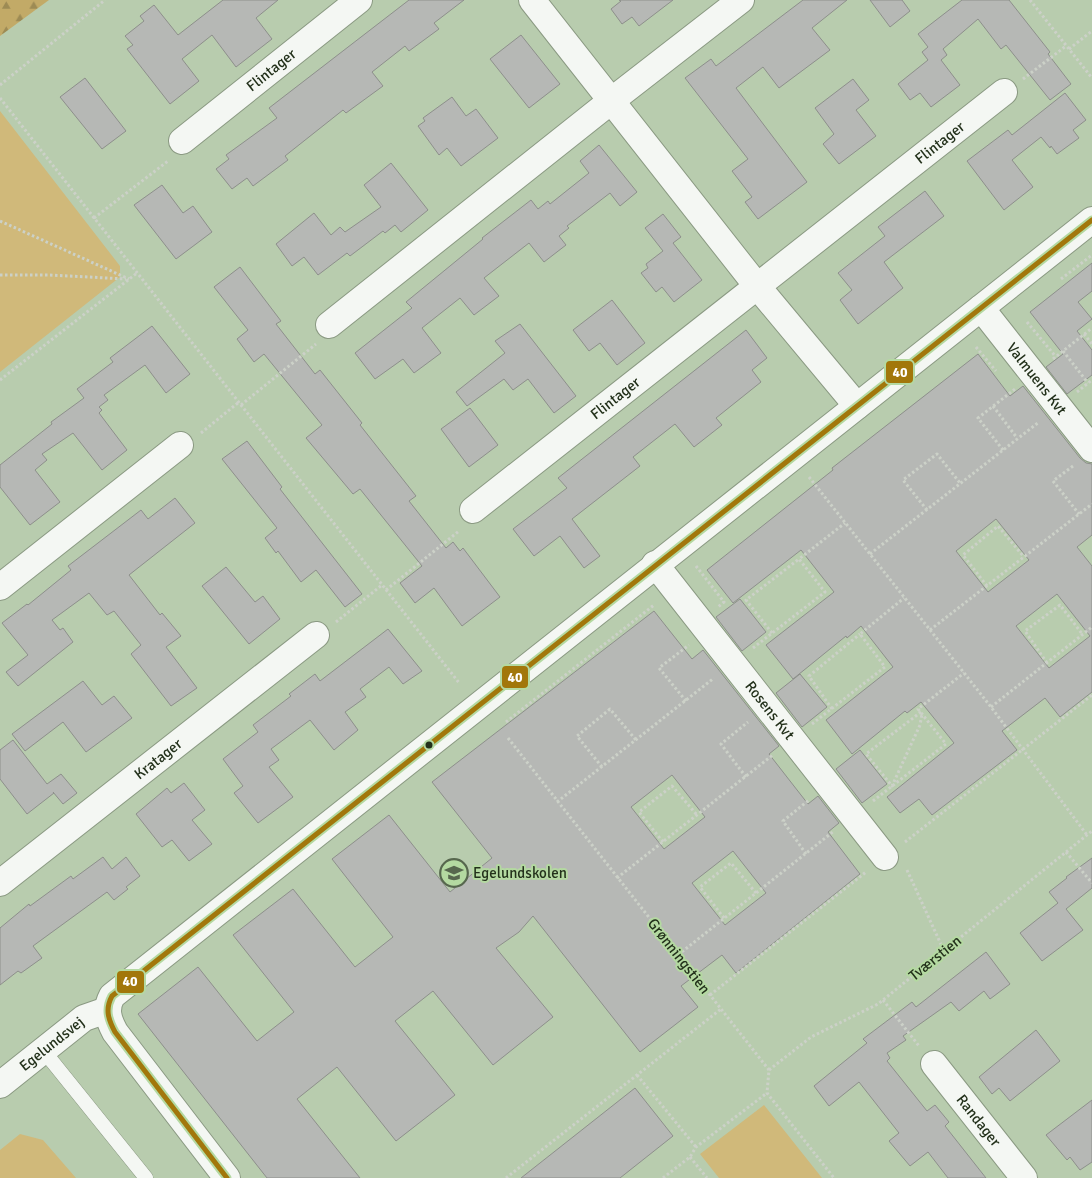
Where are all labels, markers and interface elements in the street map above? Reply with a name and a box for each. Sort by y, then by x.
street label: Flintager [243,45,300,95]
street label: Flintager [911,117,969,168]
street label: Valmuens Kvt [1003,339,1071,418]
line badge: 40 [885,360,914,384]
text: 40 [892,364,908,381]
street label: Flintager [587,373,644,423]
line badge: 40 [501,665,529,689]
text: 40 [507,669,523,686]
street label: Rosens Kvt [741,677,798,743]
street label: Kratager [131,734,186,783]
unlabelled marker [424,740,434,750]
school or university icon: Egelundskolen [439,858,469,888]
place label: Egelundskolen [473,864,567,882]
street label: Grønningstien [644,915,714,997]
street label: Tværstien [905,931,965,985]
line badge: 40 [116,970,145,994]
text: 40 [122,973,138,990]
street label: Egelundsvej [16,1013,87,1075]
street label: Randager [953,1091,1005,1150]

